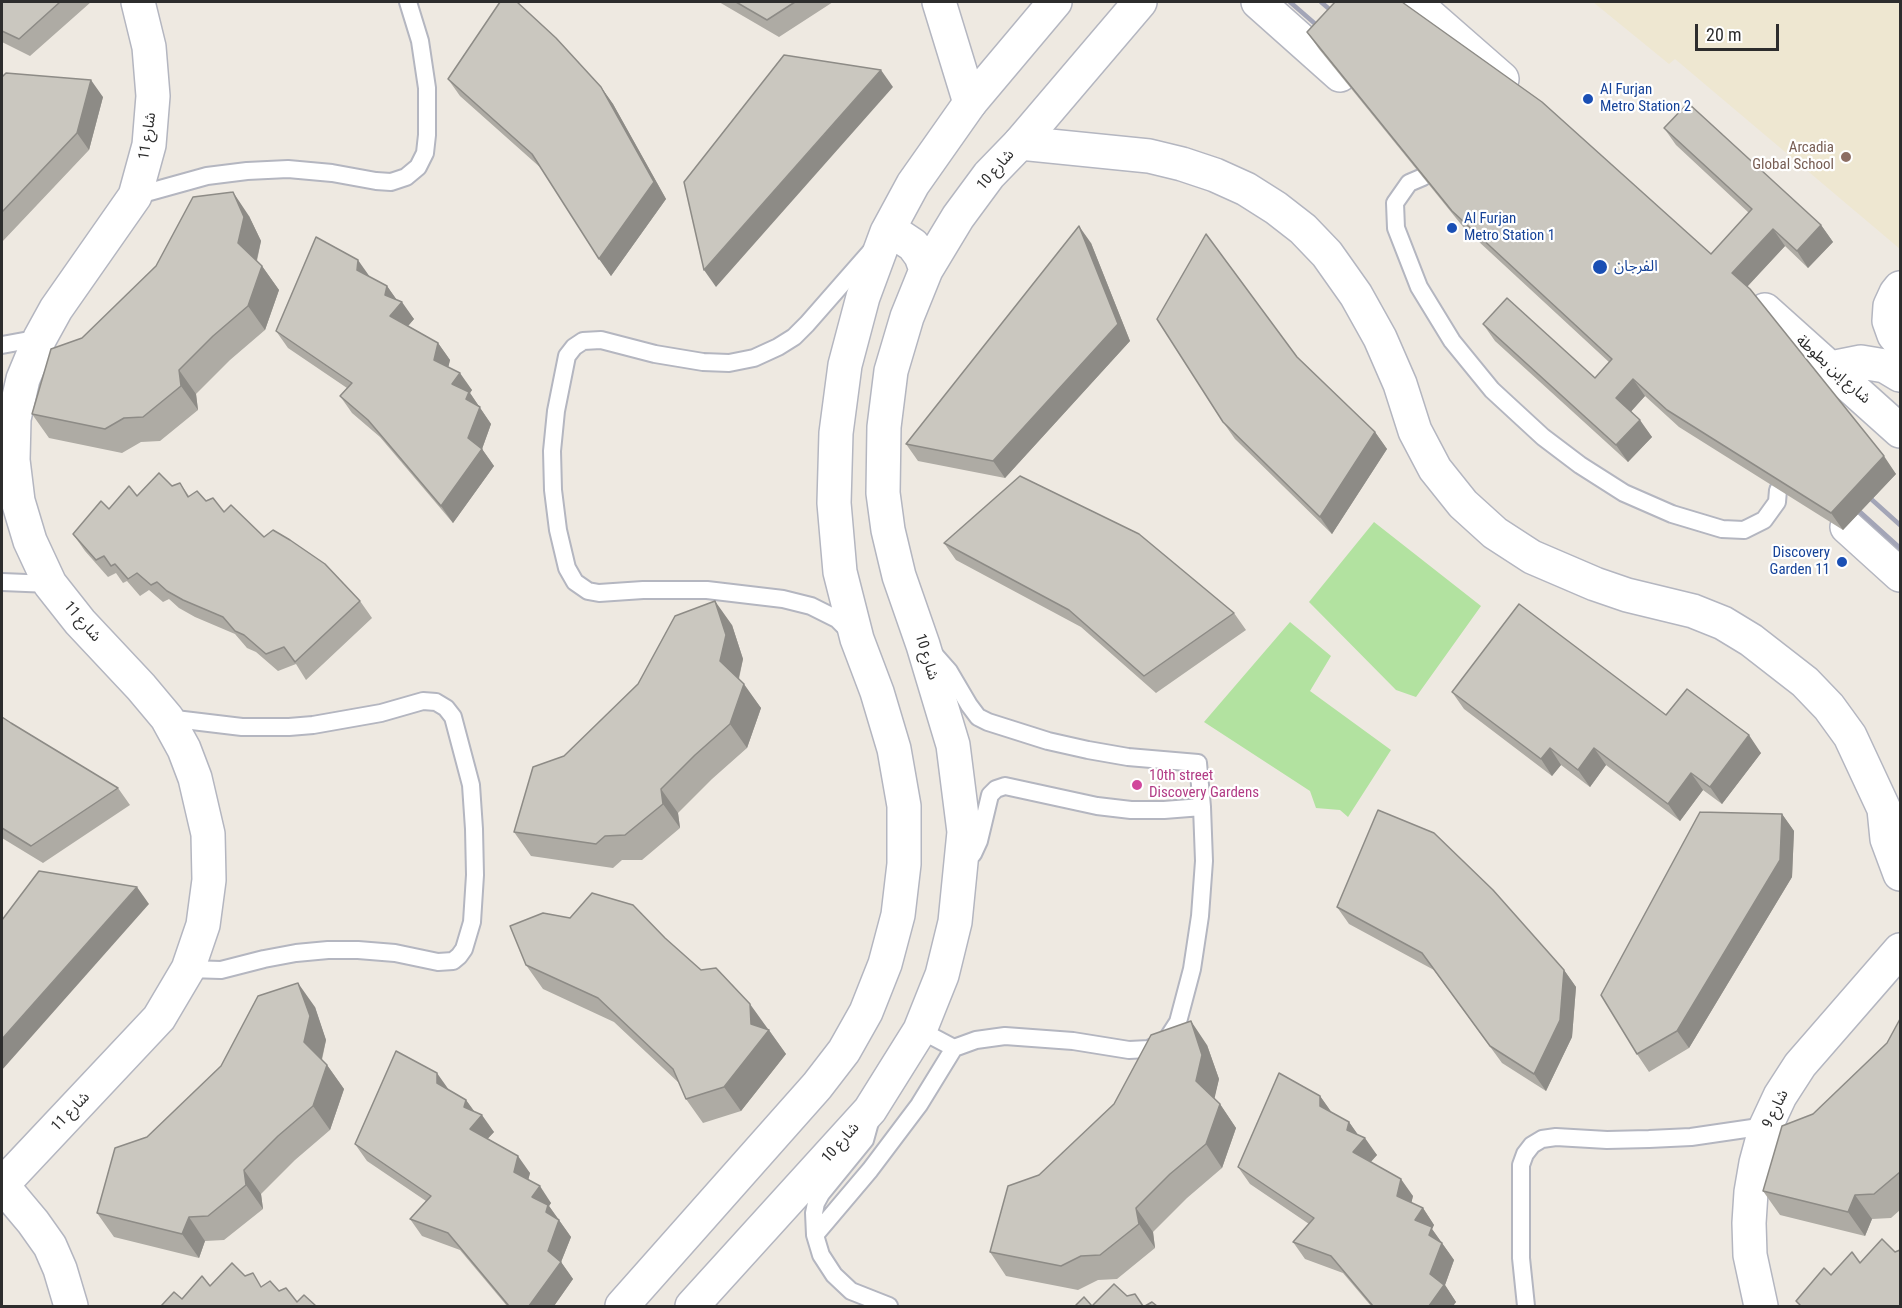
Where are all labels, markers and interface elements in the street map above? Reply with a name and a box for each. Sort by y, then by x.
scale bar [1698,12,1782,50]
text: 20 m [1706,24,1741,45]
place label: Al Furjan Metro Station 2 [1600,81,1691,116]
marker: Al Furjan Metro Station 2 [1581,92,1595,106]
street label: شارع 11 [135,111,161,161]
place label: Arcadia Global School [1752,139,1834,174]
street label: شارع 10 [974,146,1018,194]
marker: Arcadia Global School [1839,150,1853,164]
place label: Al Furjan Metro Station 1 [1464,210,1555,245]
marker: Al Furjan Metro Station 1 [1445,221,1459,235]
marker: الفرجان [1591,258,1609,276]
place label: الفرجان [1614,258,1658,276]
street label: شارع إبن بطوطة [1792,332,1874,408]
place label: Discovery Garden 11 [1770,544,1830,579]
marker: Discovery Garden 11 [1835,555,1849,569]
street label: شارع 11 [60,598,104,646]
street label: شارع 10 [910,632,942,682]
place label: 10th street Discovery Gardens [1149,767,1259,802]
marker: 10th street Discovery Gardens [1130,778,1144,792]
street label: شارع 9 [1759,1087,1793,1131]
street label: شارع 11 [48,1089,94,1135]
street label: شارع 10 [818,1119,864,1167]

